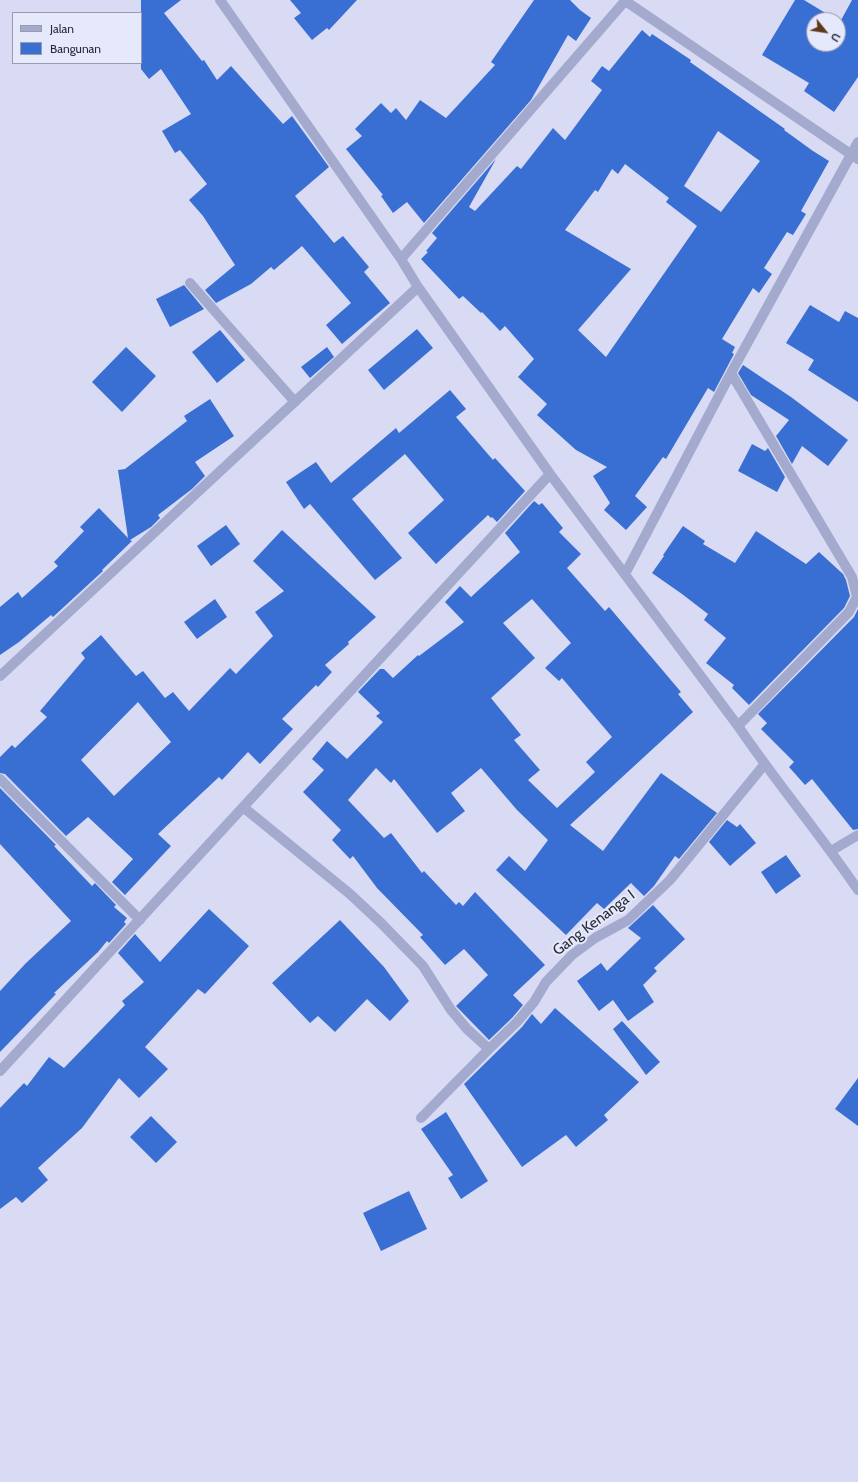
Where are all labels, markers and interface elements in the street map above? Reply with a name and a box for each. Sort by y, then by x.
legend [12,12,142,64]
north arrow [806,12,846,52]
text: Jalan [50,21,74,36]
text: U [827,31,844,44]
text: Bangunan [50,41,101,56]
street label: Gang Kenanga I [549,886,639,960]

